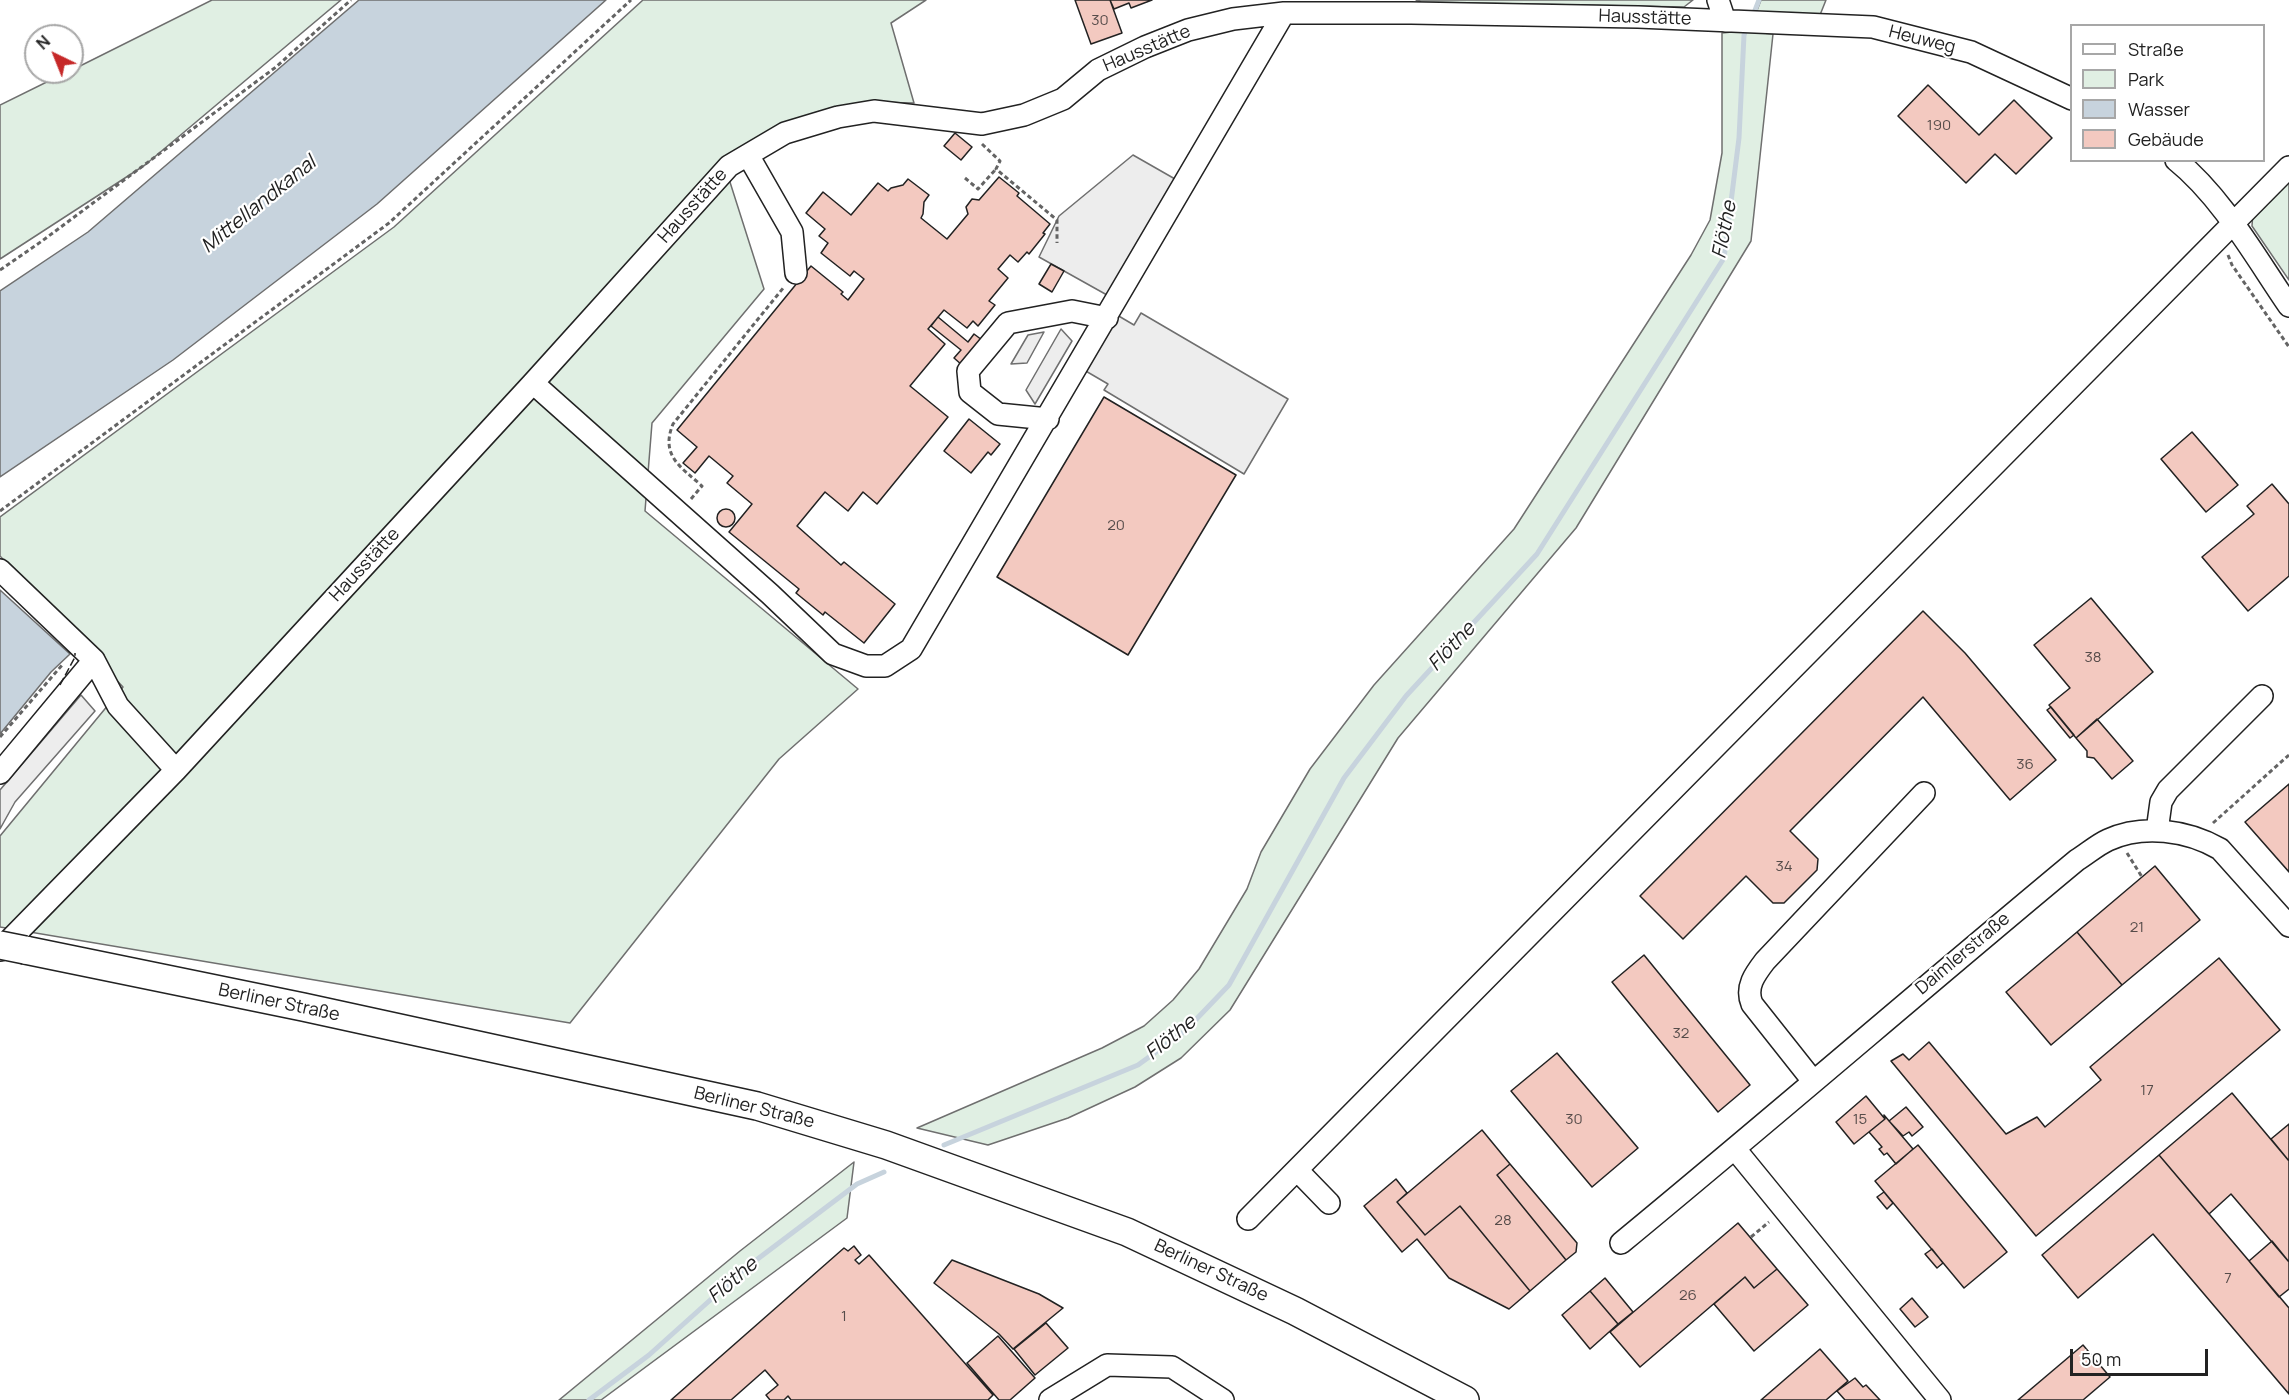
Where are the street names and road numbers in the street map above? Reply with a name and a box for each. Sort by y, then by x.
street label: Hausstätte [1598,6,1692,30]
street label: Hausstätte [1100,21,1194,77]
street label: Heuweg [1886,21,1958,59]
street label: Hausstätte [654,164,732,248]
street label: Hausstätte [325,524,405,606]
street label: Daimlerstraße [1911,908,2015,1000]
street label: Berliner Straße [216,980,342,1026]
street label: Berliner Straße [692,1083,816,1133]
street label: Berliner Straße [1151,1235,1271,1307]

